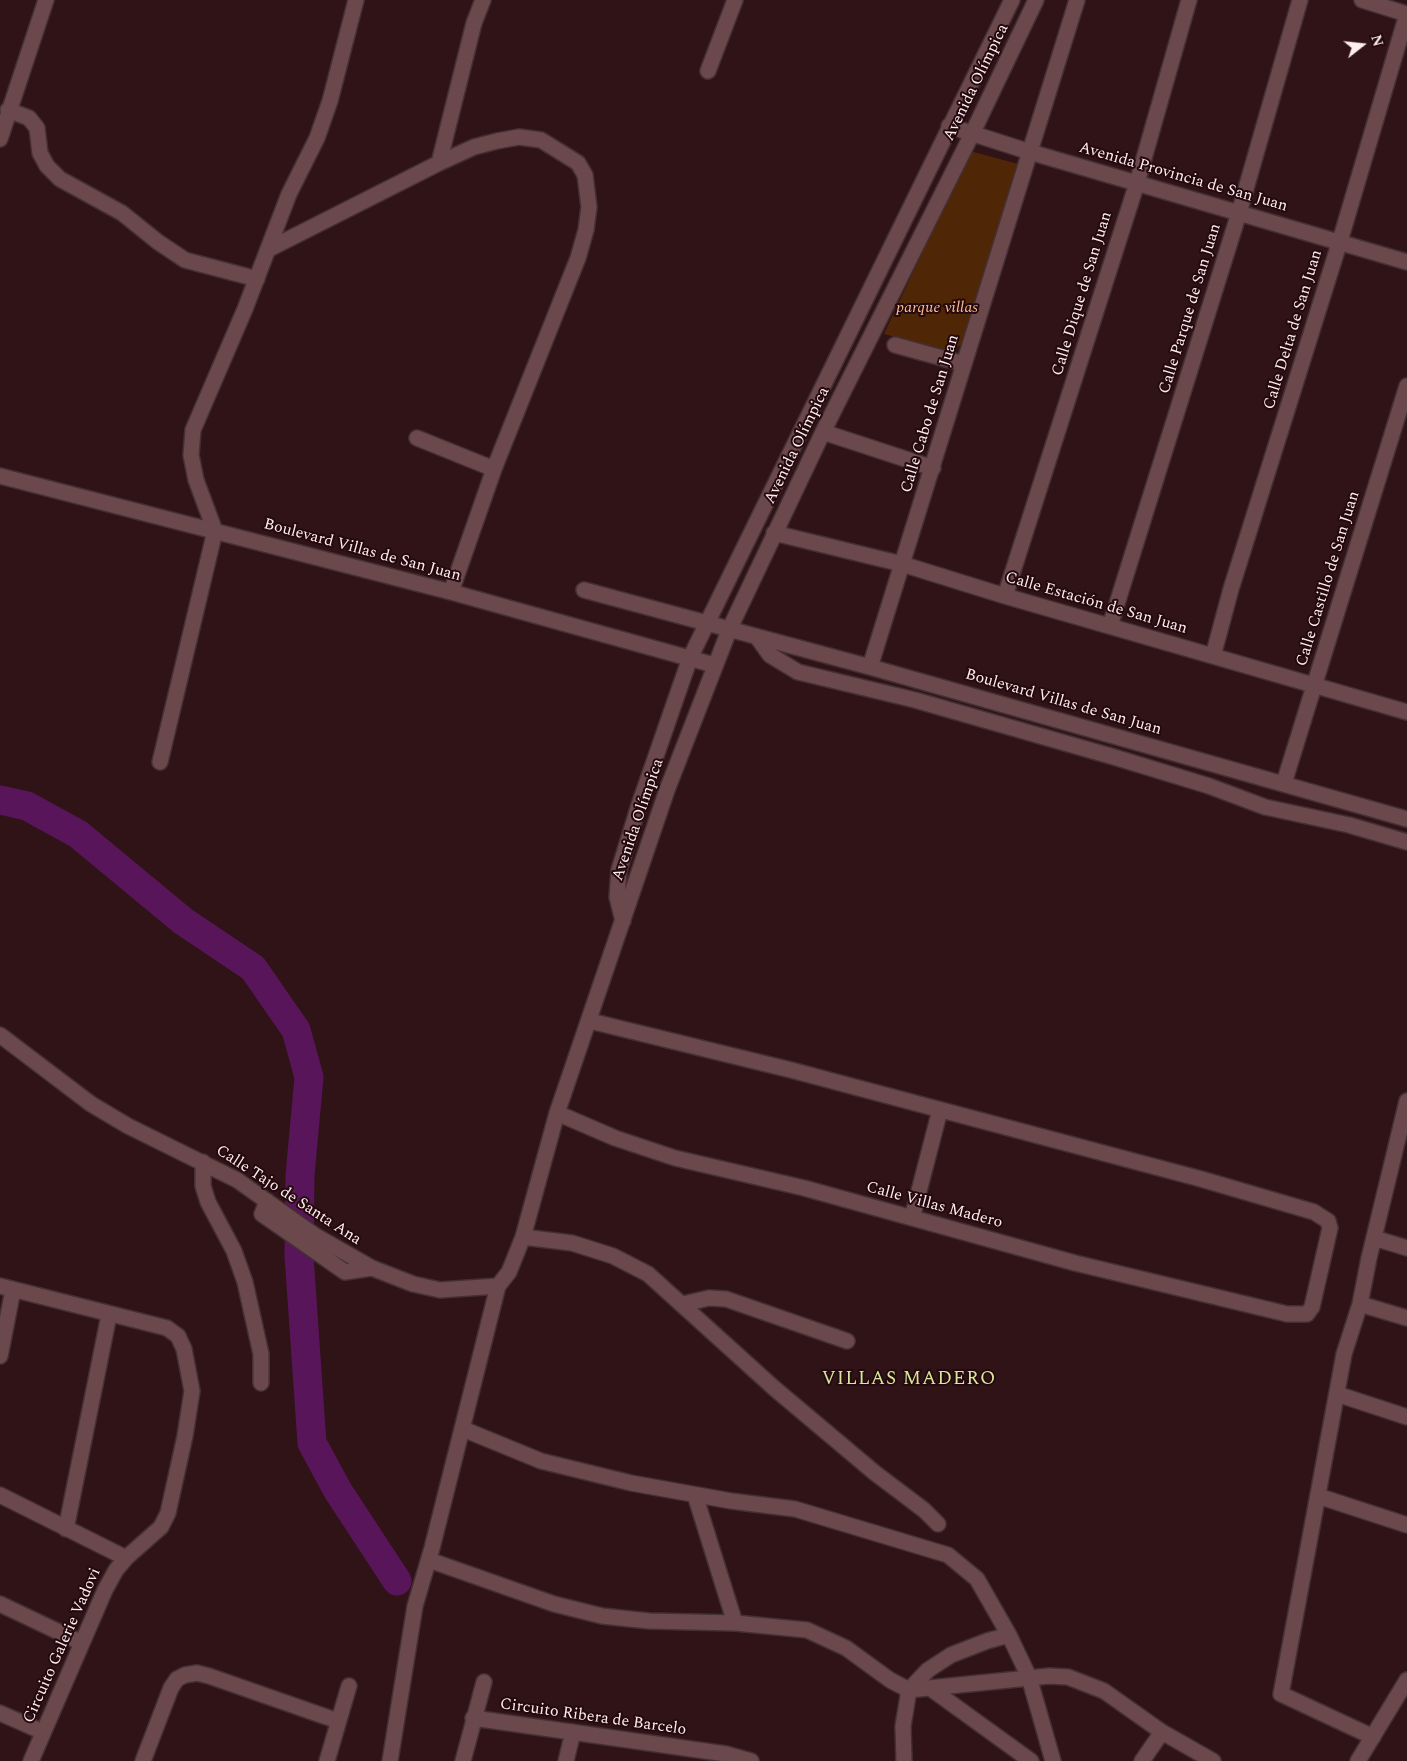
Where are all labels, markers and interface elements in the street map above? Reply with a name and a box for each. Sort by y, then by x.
north arrow [1337,20,1387,70]
street label: Avenida Olímpica [940,21,1014,145]
text: N [1365,32,1389,49]
street label: Avenida Provincia de San Juan [1076,139,1290,217]
street label: Calle Dique de San Juan [1049,210,1117,378]
street label: Calle Parque de San Juan [1156,222,1226,396]
street label: Calle Delta de San Juan [1261,248,1327,412]
park label: parque villas [896,299,978,319]
street label: Calle Cabo de San Juan [898,333,964,495]
street label: Avenida Olímpica [761,384,835,508]
street label: Calle Castillo de San Juan [1293,489,1365,669]
street label: Boulevard Villas de San Juan [261,515,463,587]
street label: Calle Estación de San Juan [1003,569,1189,639]
street label: Boulevard Villas de San Juan [963,666,1163,740]
street label: Avenida Olímpica [609,756,669,884]
street label: Calle Tajo de Santa Ana [212,1142,364,1250]
street label: Calle Villas Madero [864,1179,1004,1233]
district label: VILLAS MADERO [820,1369,998,1391]
street label: Circuito Galerie Vadovi [20,1566,106,1726]
street label: Circuito Ribera de Barcelo [499,1695,687,1741]

